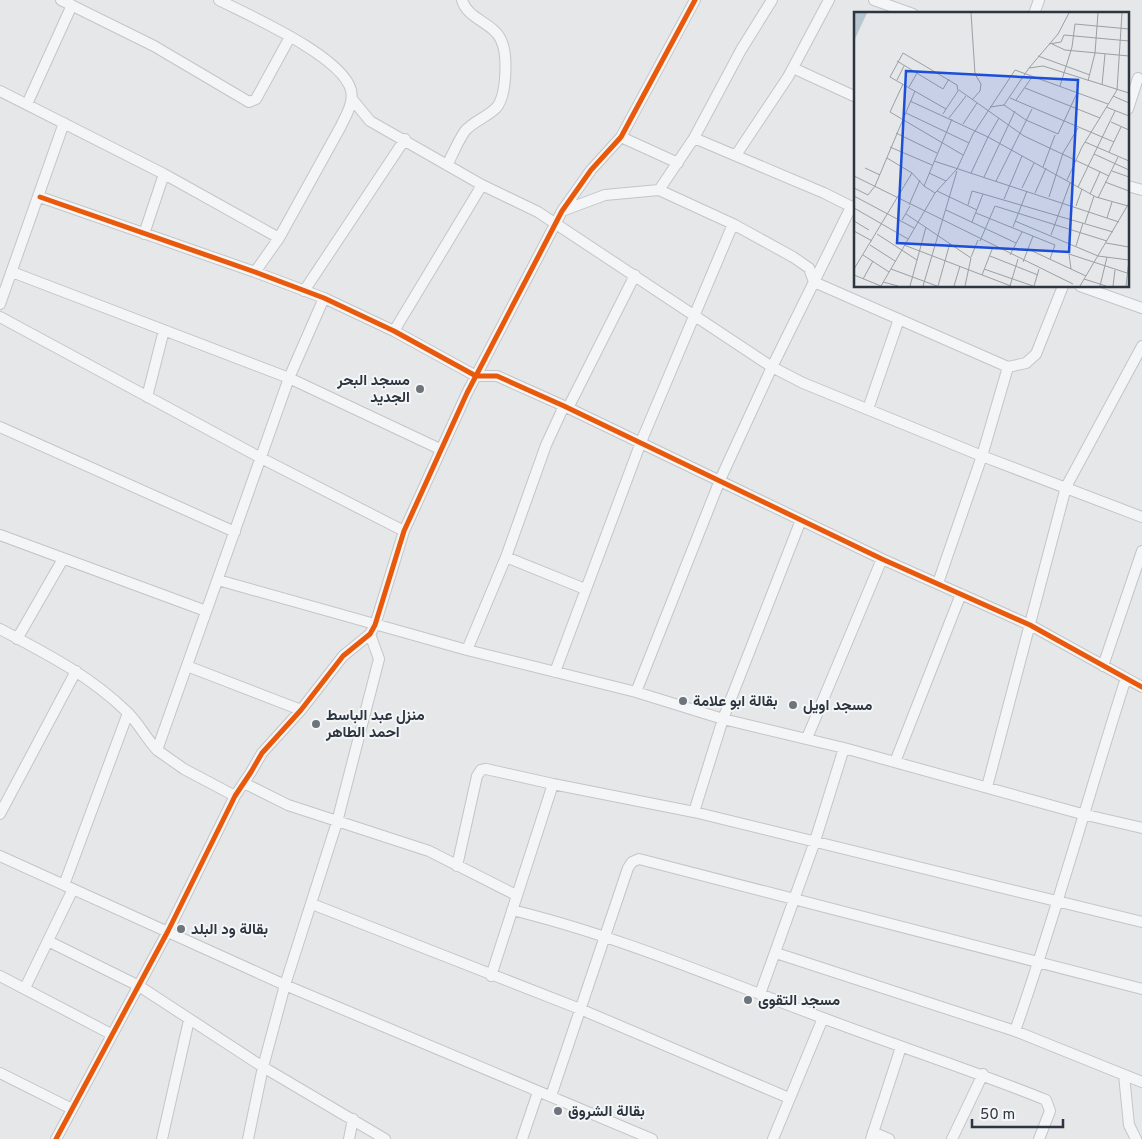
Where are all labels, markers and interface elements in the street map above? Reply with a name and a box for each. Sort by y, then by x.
inset map [854,12,1130,288]
place label: مسجد البحر الجديد [336,372,410,408]
marker: مسجد البحر الجديد [414,383,426,395]
place label: بقالة ابو علامة [693,693,778,712]
marker: بقالة ابو علامة [677,695,689,707]
place label: مسجد اويل [803,697,872,716]
marker: مسجد اويل [787,699,799,711]
place label: منزل عبد الباسط احمد الطاهر [325,707,425,743]
marker: منزل عبد الباسط احمد الطاهر [310,718,322,730]
place label: بقالة ود البلد [191,921,268,940]
marker: بقالة ود البلد [175,923,187,935]
place label: مسجد التقوى [758,992,840,1011]
marker: مسجد التقوى [742,994,754,1006]
scale bar [972,1096,1063,1128]
place label: بقالة الشروق [568,1103,645,1122]
marker: بقالة الشروق [552,1105,564,1117]
text: 50 m [980,1106,1015,1125]

